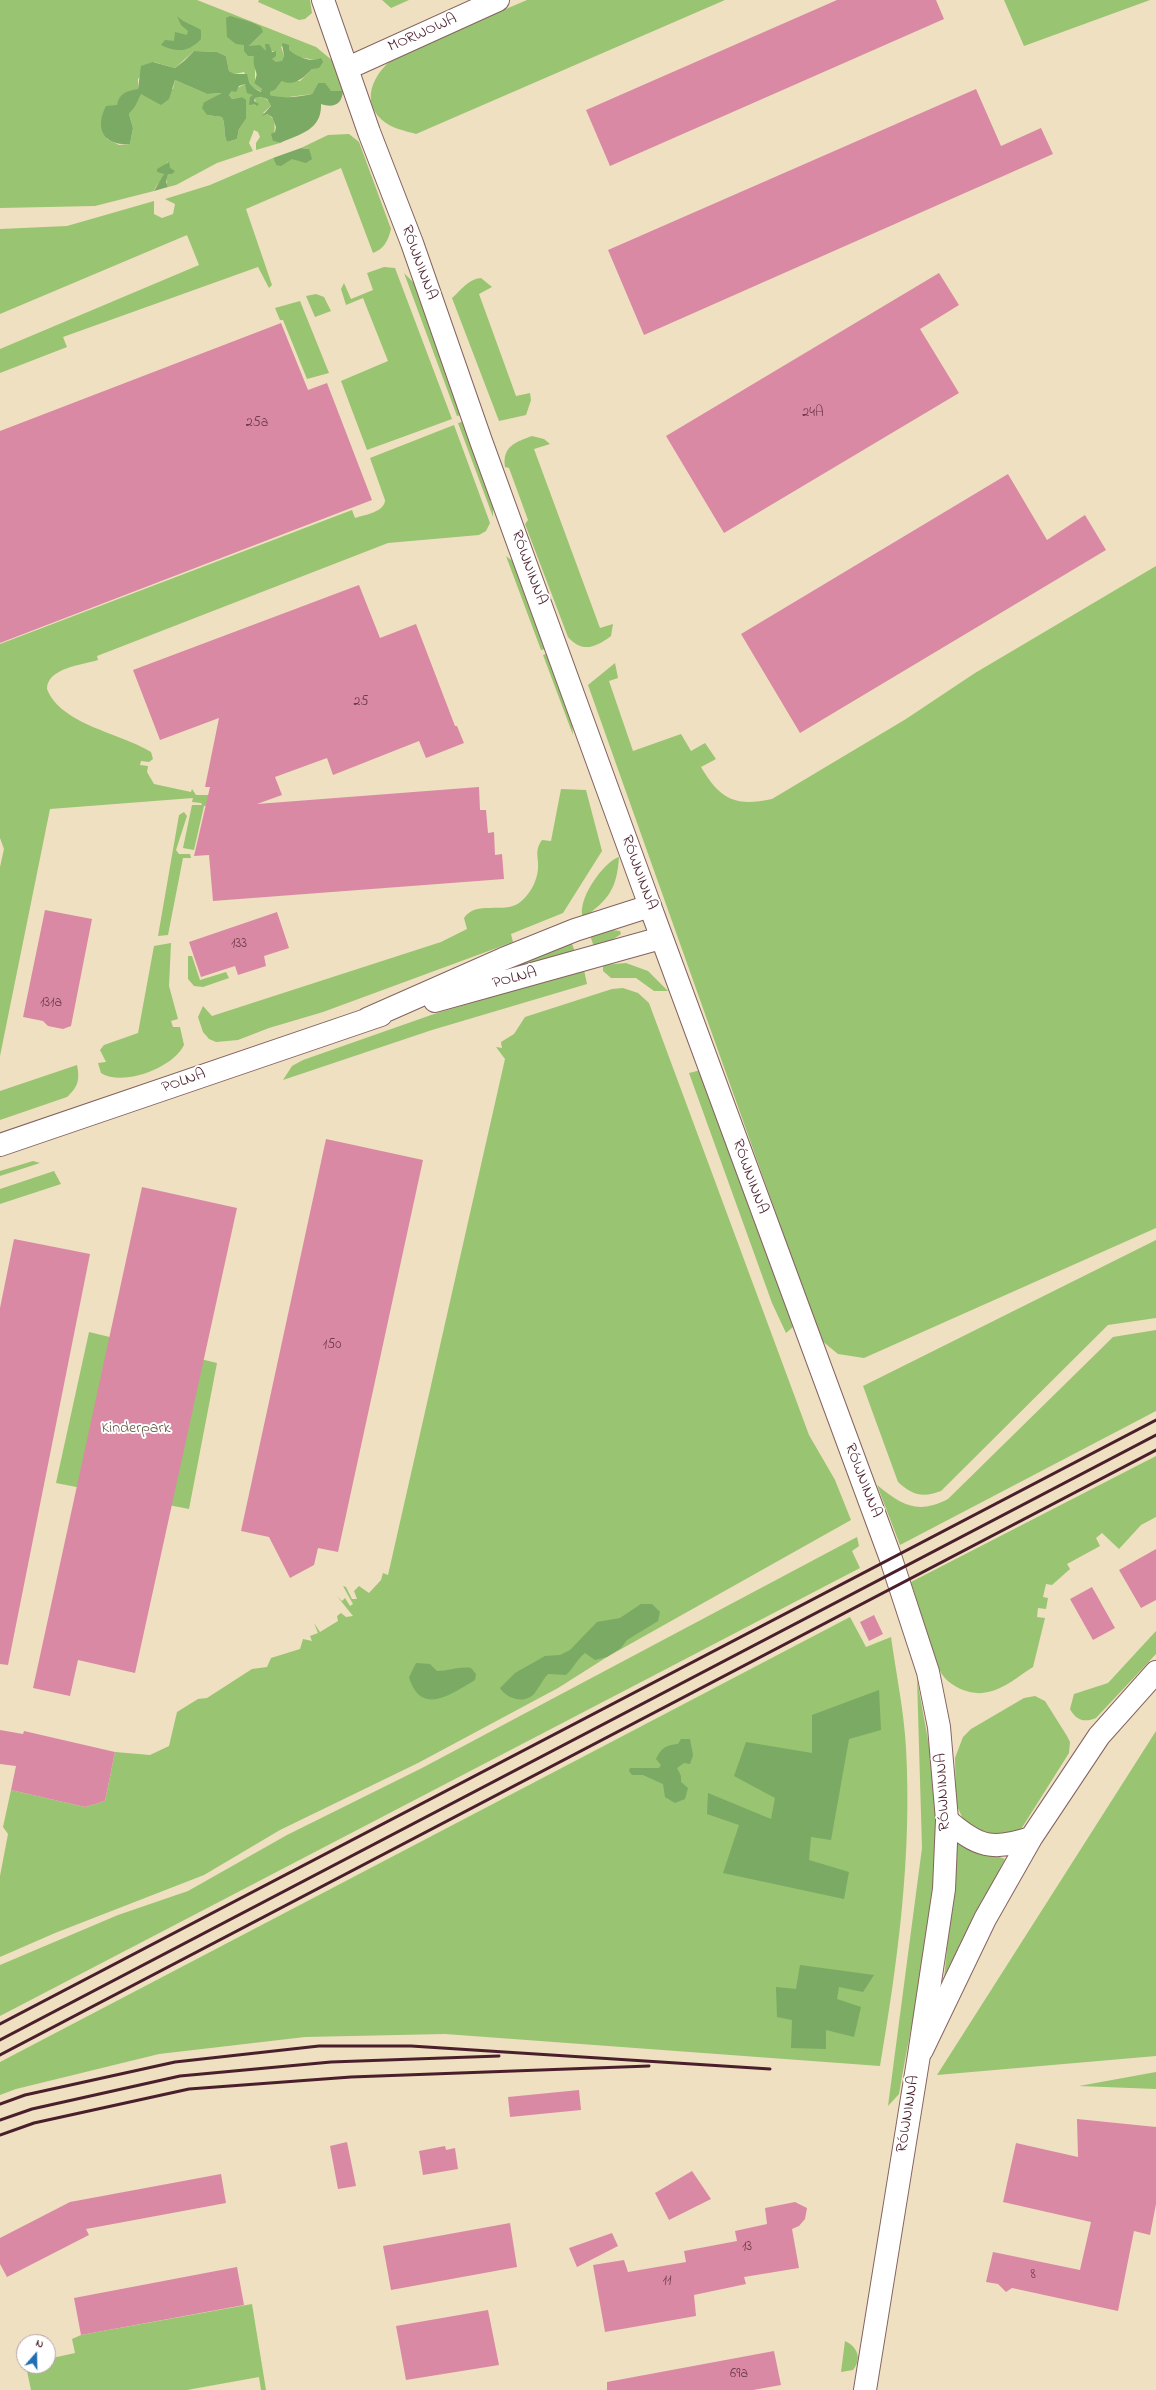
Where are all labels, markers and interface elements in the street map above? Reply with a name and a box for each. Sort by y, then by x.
street label: MORWOWA [386,10,460,58]
street label: RÓWNINNA [396,223,440,303]
house number: 24A [802,406,824,422]
house number: 25a [246,416,268,432]
street label: RÓWNINNA [506,528,550,608]
house number: 25 [354,695,368,711]
street label: RÓWNINNA [616,833,660,913]
house number: 133 [231,937,247,953]
street label: POLNA [491,964,539,994]
house number: 131a [40,996,62,1012]
street label: POLNA [159,1066,209,1098]
street label: RÓWNINNA [727,1137,771,1217]
house number: 150 [323,1338,341,1354]
park label: Kinderpark [102,1419,170,1439]
street label: RÓWNINNA [839,1441,885,1521]
street label: RÓWNINNA [932,1753,956,1831]
street label: RÓWNINNA [893,2074,925,2154]
house number: 13 [742,2240,752,2256]
house number: 8 [1030,2268,1036,2284]
house number: 11 [663,2274,671,2290]
north arrow [16,2334,56,2374]
text: N [34,2335,46,2352]
house number: 69a [730,2367,748,2383]

